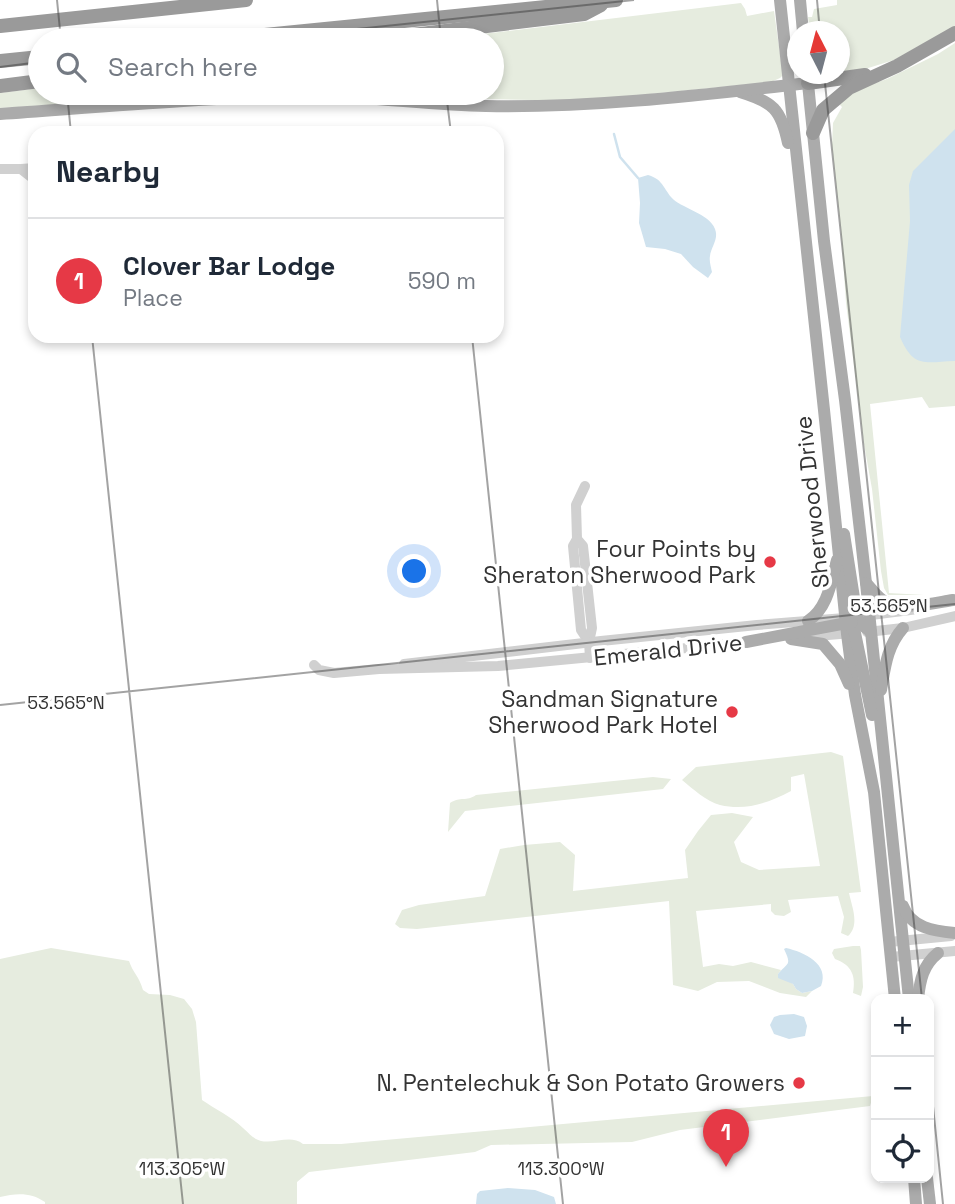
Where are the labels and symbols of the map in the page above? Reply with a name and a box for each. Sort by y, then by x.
north arrow [787,21,850,84]
street label: Sherwood Drive [788,414,836,590]
place label: Four Points by Sheraton Sherwood Park [483,534,756,590]
your location [397,554,431,588]
marker: Four Points by Sheraton Sherwood Park [762,554,778,570]
text: 53.565°N [850,594,928,617]
street label: Emerald Drive [592,627,744,673]
place label: Sandman Signature Sherwood Park Hotel [488,684,718,740]
text: 53.565°N [27,691,105,714]
marker: Sandman Signature Sherwood Park Hotel [724,704,740,720]
place label: N. Pentelechuk & Son Potato Growers [376,1068,785,1098]
marker: N. Pentelechuk & Son Potato Growers [791,1075,807,1091]
pin: 1 [703,1109,749,1167]
text: 113.305°W [139,1157,225,1180]
text: 113.300°W [517,1157,605,1180]

